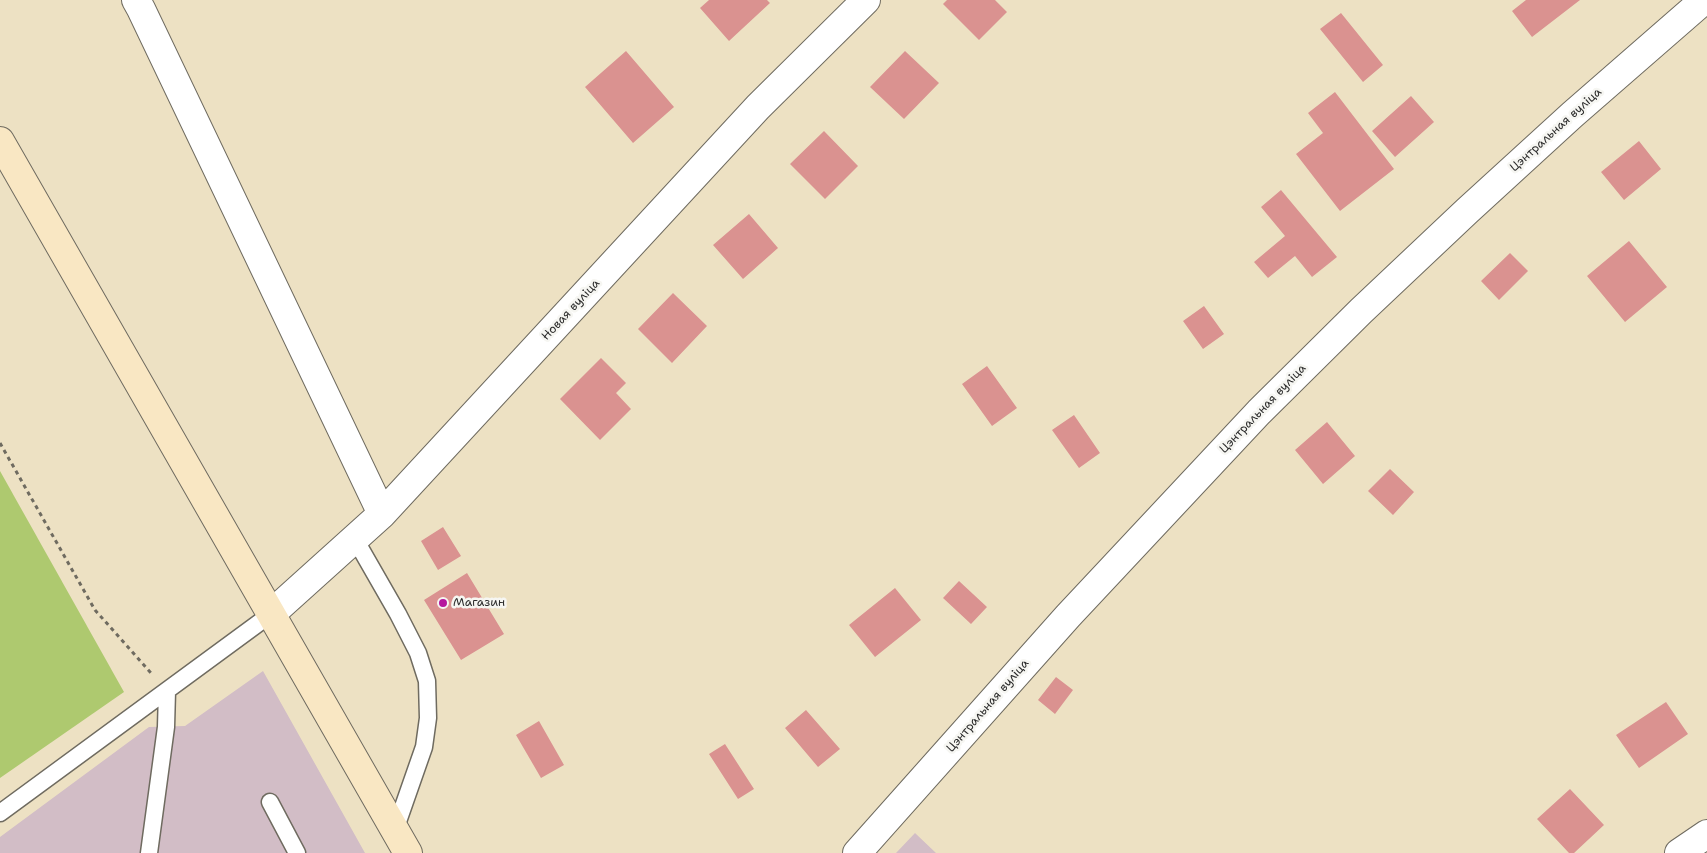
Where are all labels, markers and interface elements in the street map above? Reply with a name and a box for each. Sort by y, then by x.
street label: Цэнтральная вуліца [1507,85,1605,175]
street label: Новая вуліца [539,276,603,344]
street label: Цэнтральная вуліца [1217,361,1309,457]
place label: Магазин [453,596,505,610]
marker: Магазин [437,597,449,609]
street label: Цэнтральная вуліца [944,657,1032,755]

